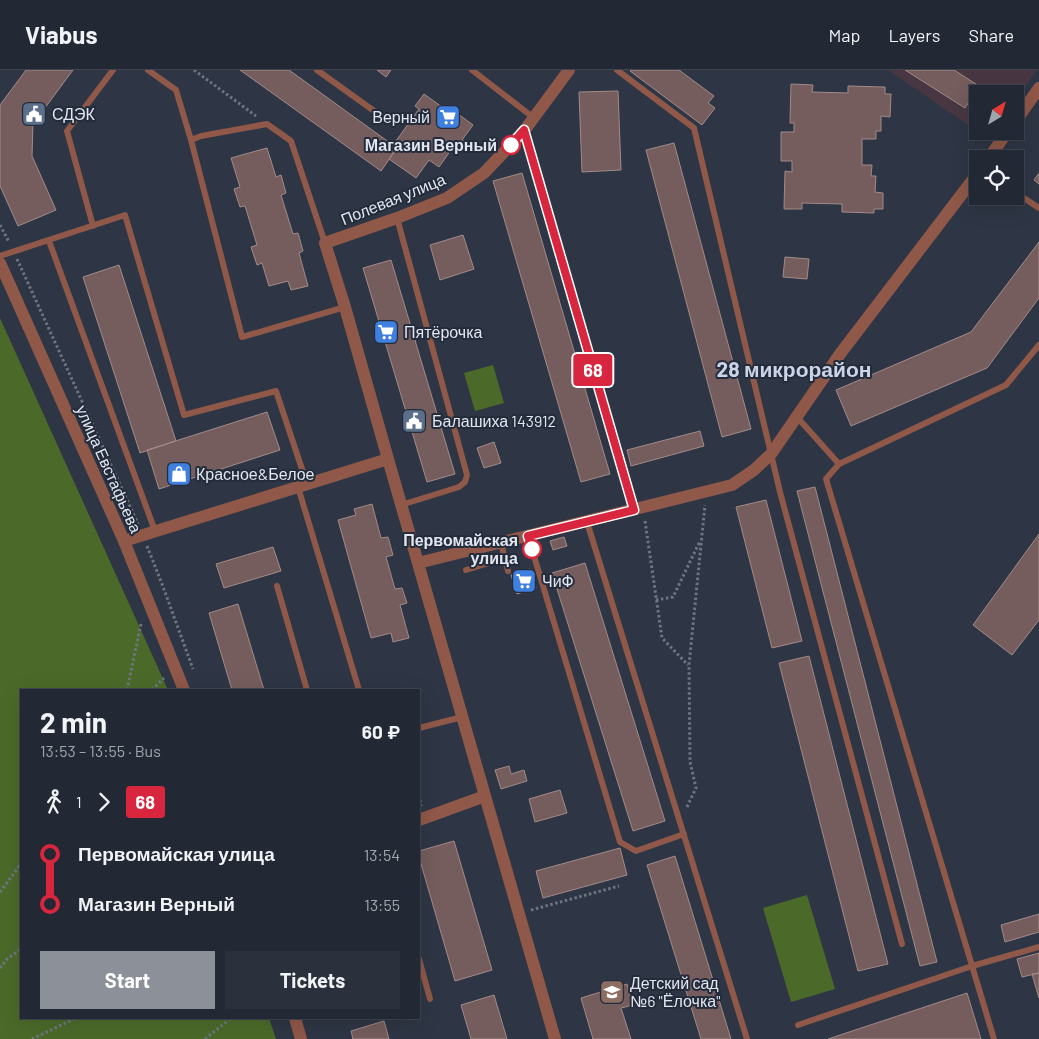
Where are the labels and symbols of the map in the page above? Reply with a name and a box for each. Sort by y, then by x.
north arrow [969,85,1024,140]
public building icon: СДЭК [21,101,47,127]
place label: СДЭК [52,104,96,123]
supermarket icon: Верный [435,104,461,130]
place label: Верный [372,107,430,126]
place label: Магазин Верный [365,135,497,154]
marker: Магазин Верный [501,135,521,155]
street label: Полевая улица [338,169,448,228]
supermarket icon: Пятёрочка [373,319,399,345]
place label: Пятёрочка [404,322,483,341]
line badge: 68 [570,354,616,386]
district label: 28 микрорайон [717,356,871,381]
street label: улица Евстафьева [73,402,146,536]
public building icon: Балашиха 143912 [401,408,427,434]
place label: Балашиха 143912 [432,411,556,430]
shop icon: Красное&Белое [166,461,192,487]
place label: Красное&Белое [196,464,315,483]
place label: Первомайская улица [403,530,518,567]
marker: Первомайская улица [522,539,542,559]
supermarket icon: ЧиФ [511,568,537,594]
place label: ЧиФ [542,571,574,590]
place label: Детский сад №6 "Ёлочка" [630,973,720,1010]
school or university icon: Детский сад №6 "Ёлочка" [599,979,625,1005]

